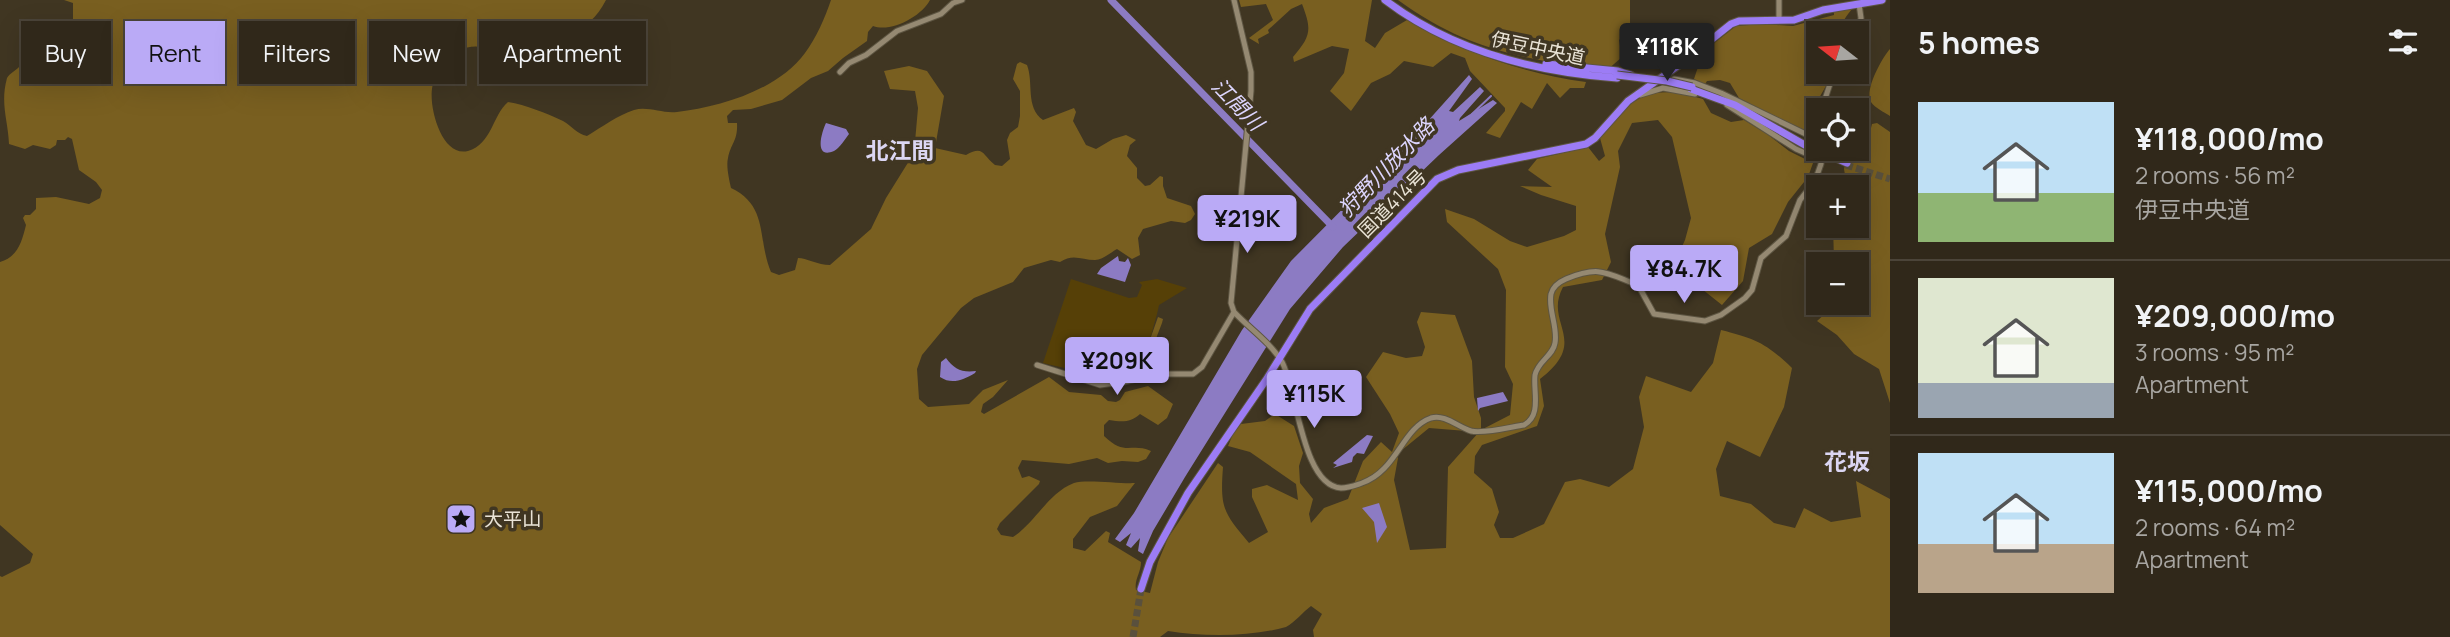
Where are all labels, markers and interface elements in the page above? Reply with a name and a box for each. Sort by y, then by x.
chip: Buy [21,21,111,84]
chip: Rent [125,21,225,84]
chip: Filters [239,21,355,84]
chip: New [369,21,465,84]
chip: Apartment [479,21,646,84]
north arrow [1806,21,1869,84]
map controls [1806,21,1869,315]
text: 5 homes [1918,22,2040,63]
icon: filters [2384,23,2422,61]
pin: ¥118K [1618,24,1716,83]
street label: 伊豆中央道 [1489,25,1587,71]
text: ¥118K [1635,30,1699,62]
water label: 江間川 [1206,72,1271,138]
button: locate [1806,98,1869,161]
water label: 狩野川放水路 [1332,111,1441,222]
text: ¥118,000/mo [2135,118,2324,159]
icon: home [1974,130,2058,214]
district label: 北江間 [866,134,935,166]
text: 2 rooms · 56 m² [2135,159,2295,191]
street label: 国道414号 [1352,163,1432,243]
button: + [1806,175,1869,238]
text: 伊豆中央道 [2135,193,2250,225]
pin: ¥219K [1198,196,1296,255]
text: ¥219K [1213,202,1281,234]
pin: ¥84.7K [1627,246,1741,305]
text: ¥84.7K [1646,252,1722,284]
button: − [1806,252,1869,315]
text: ¥209,000/mo [2135,295,2335,336]
icon: home [1974,306,2058,390]
text: 3 rooms · 95 m² [2135,336,2294,368]
pin: ¥209K [1068,338,1166,397]
text: ¥209K [1081,344,1153,376]
text: Apartment [2135,368,2249,400]
pin: ¥115K [1265,370,1363,430]
text: ¥115K [1283,377,1345,409]
district label: 花坂 [1824,445,1870,477]
text: ¥115,000/mo [2135,470,2323,511]
icon: home [1974,481,2058,565]
place icon: 大平山 [444,502,478,536]
place label: 大平山 [484,506,541,532]
text: 2 rooms · 64 m² [2135,511,2295,543]
text: Apartment [2135,543,2249,575]

